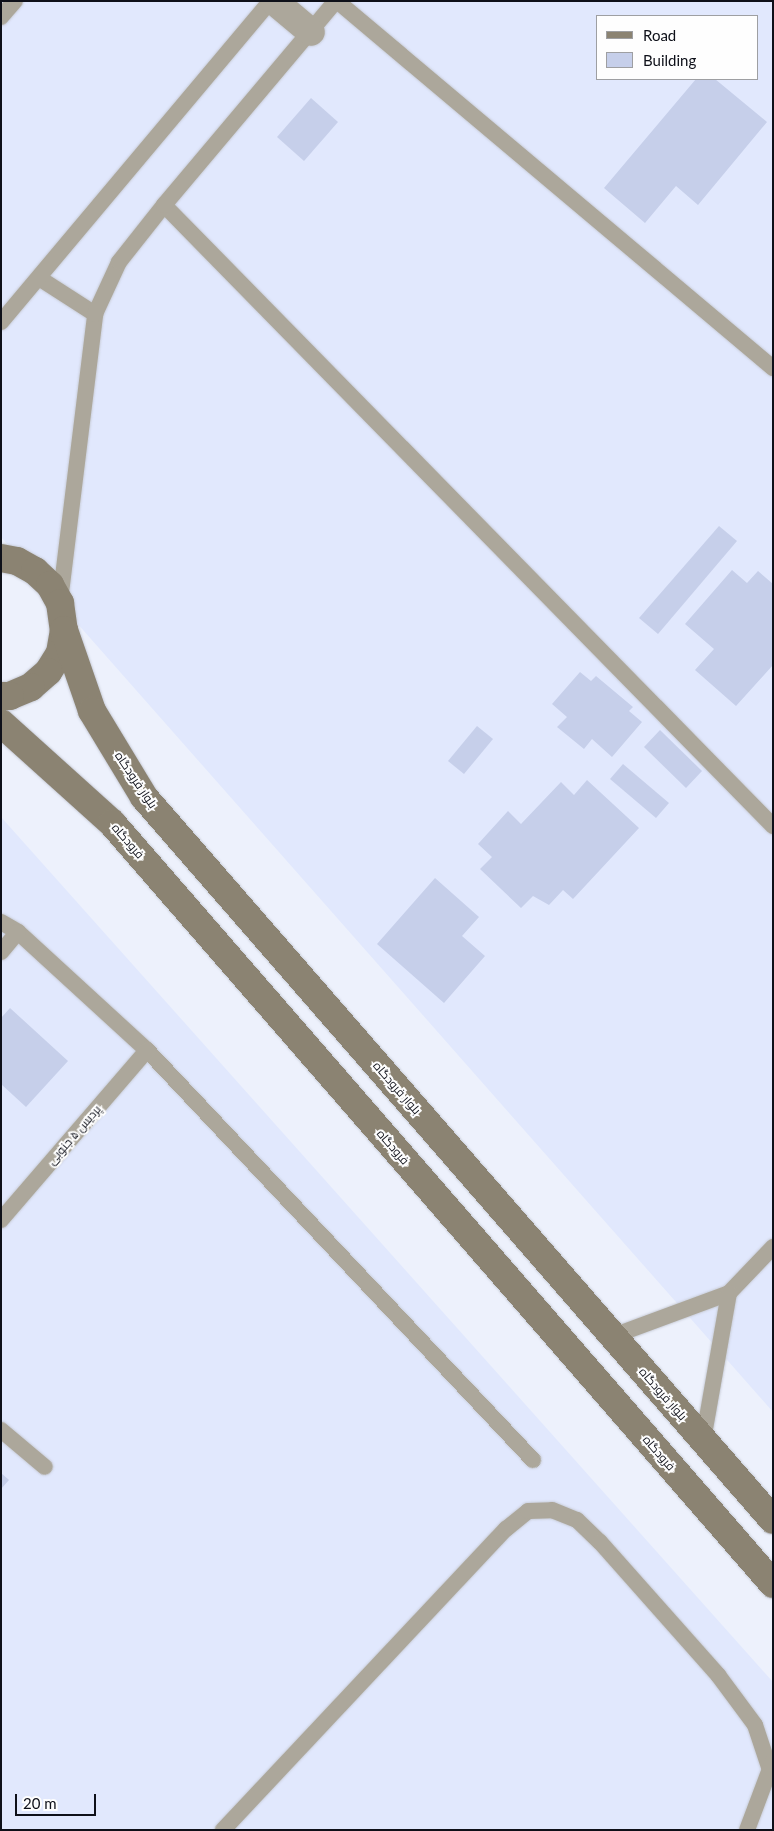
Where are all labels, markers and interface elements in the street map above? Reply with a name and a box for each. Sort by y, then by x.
legend [596,15,759,80]
text: Road [643,26,676,44]
text: Building [643,51,696,69]
street label: بلوار فرودگاه [112,749,160,811]
street label: فرودگاه [109,820,147,862]
street label: بلوار فرودگاه [370,1059,424,1117]
street label: پردیس ۵ جنوبی [44,1102,104,1168]
street label: فرودگاه [374,1126,412,1168]
street label: بلوار فرودگاه [636,1365,690,1423]
street label: فرودگاه [640,1432,678,1474]
scale bar [18,1784,99,1816]
text: 20 m [23,1794,57,1812]

